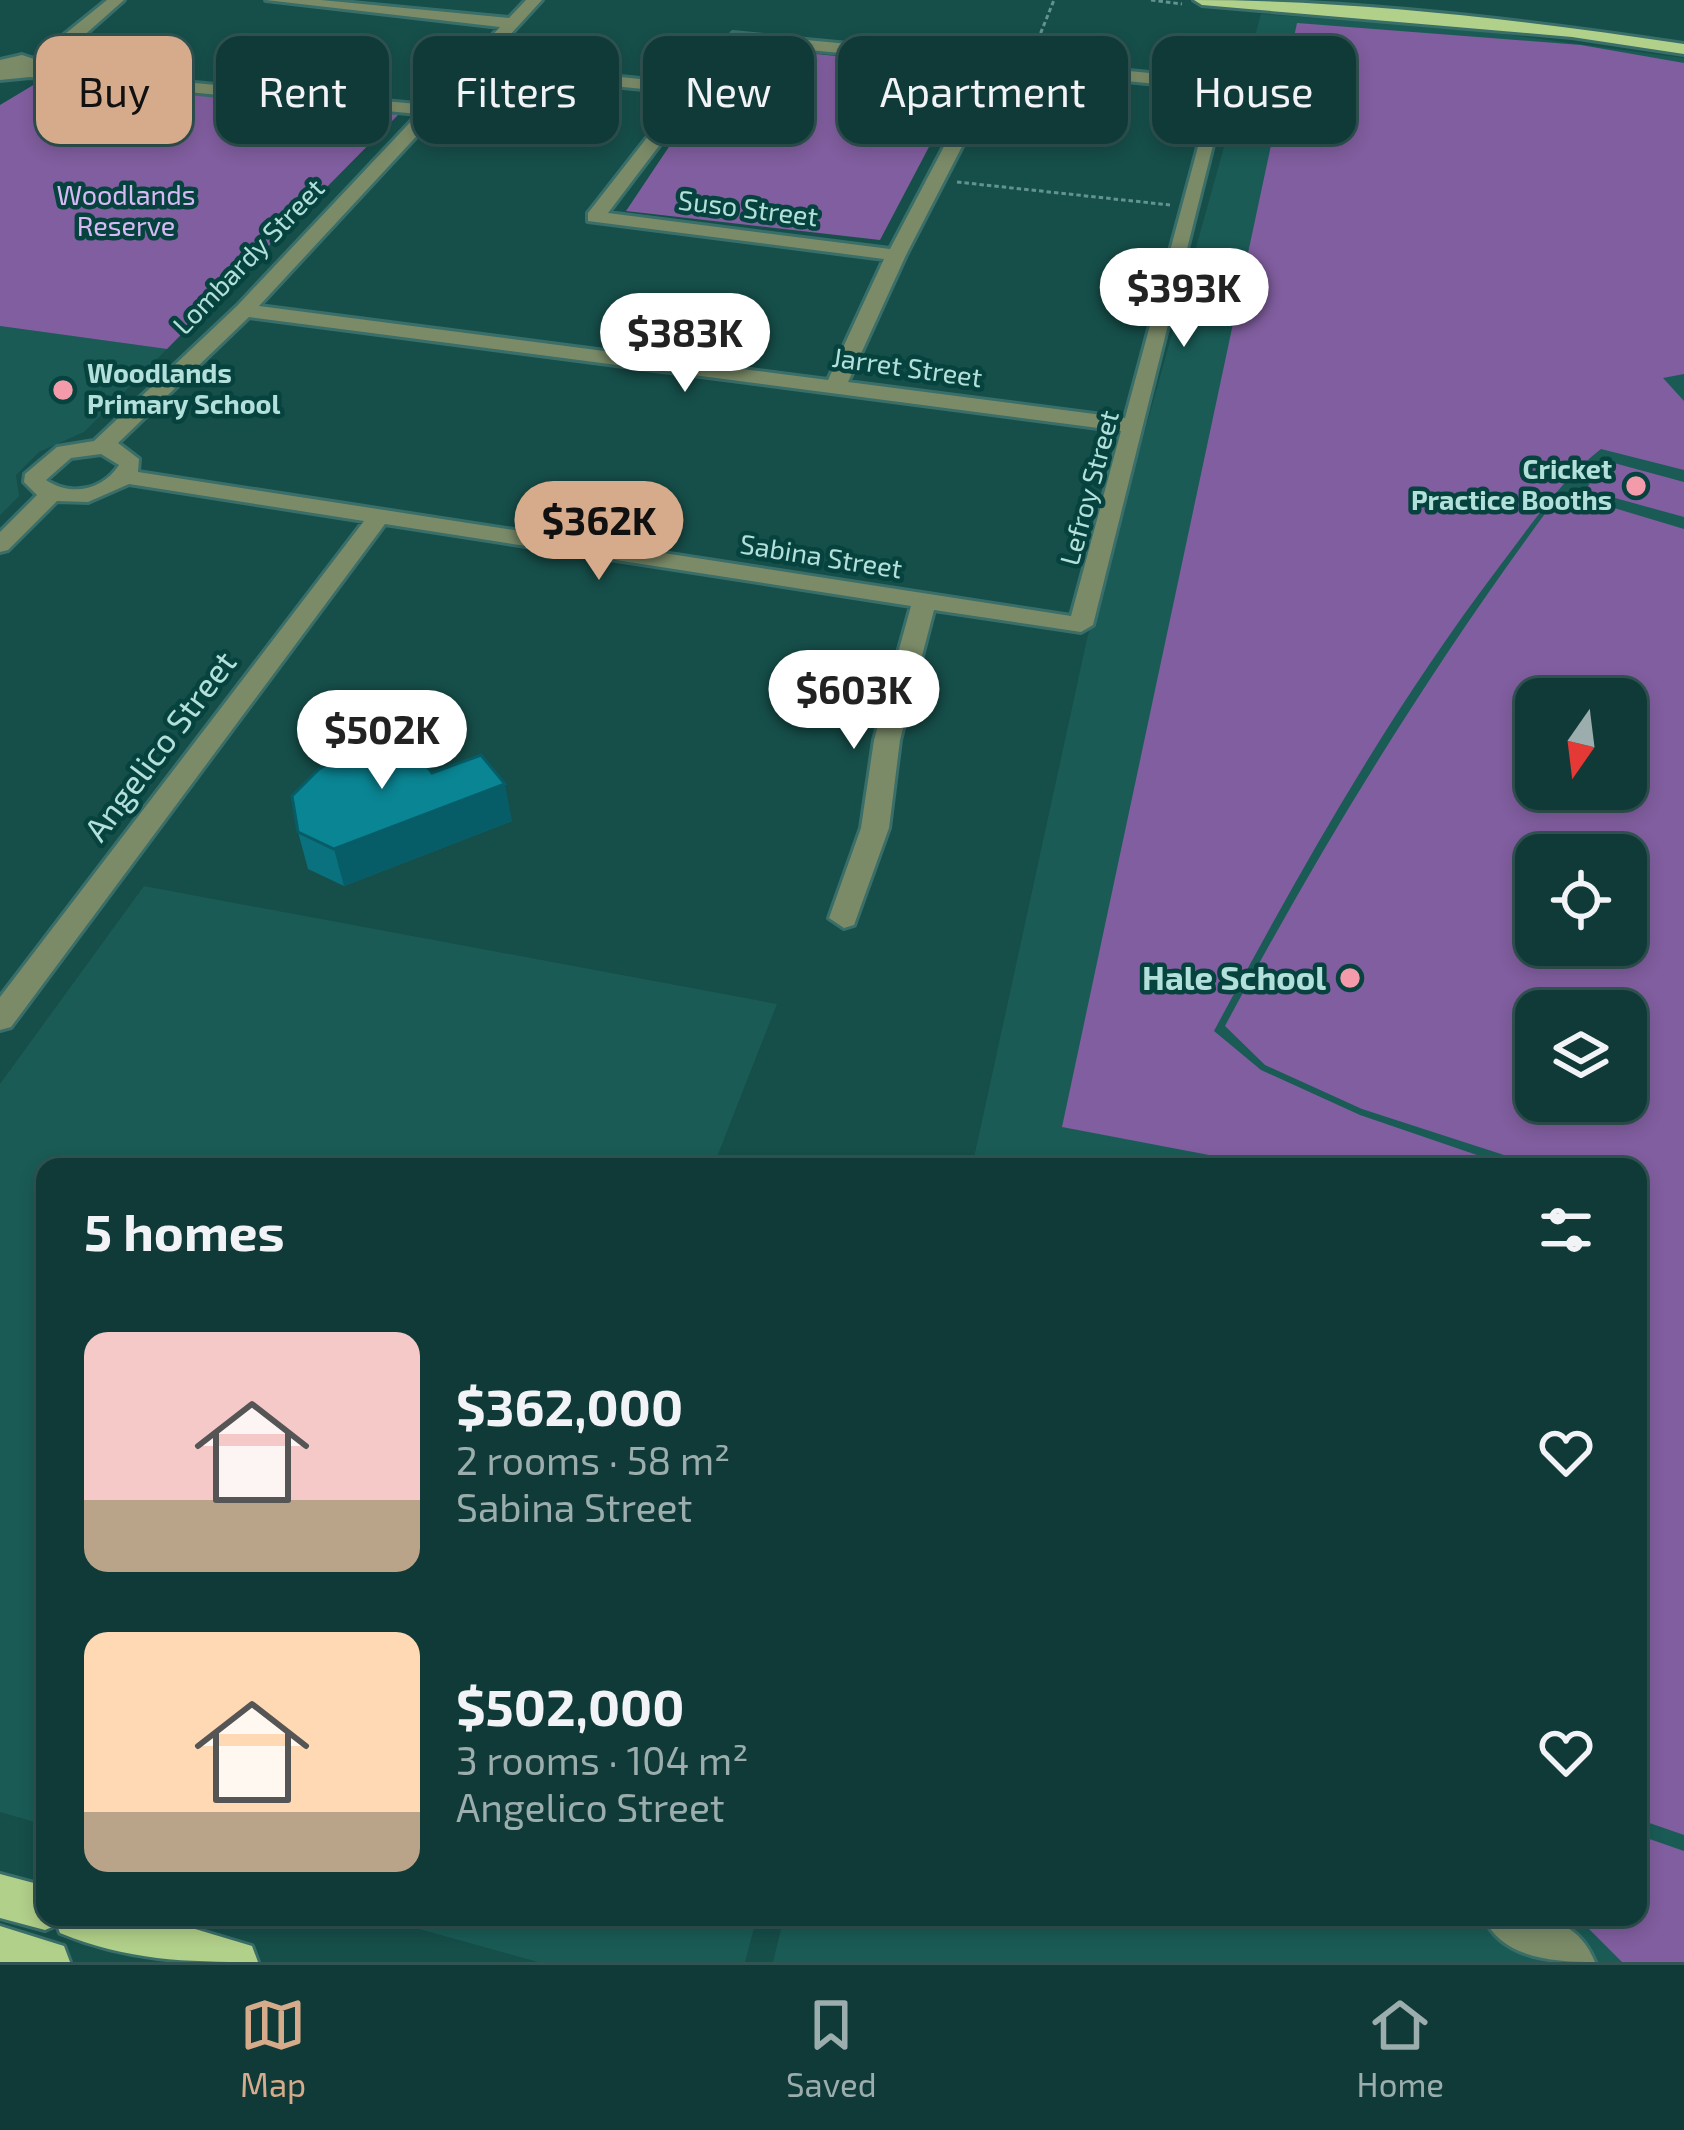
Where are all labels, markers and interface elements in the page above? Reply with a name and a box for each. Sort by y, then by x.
chip: Buy [36,36,192,144]
chip: Rent [216,36,389,144]
chip: Filters [413,36,619,144]
chip: New [643,36,814,144]
chip: Apartment [838,36,1128,144]
chip: House [1152,36,1356,144]
street label: Lombardy Street [165,171,331,341]
park label: Woodlands Reserve [57,178,195,241]
street label: Suso Street [676,183,820,231]
pin: $393K [1100,248,1268,350]
text: $393K [1127,263,1241,310]
pin: $383K [601,293,769,395]
text: $383K [627,308,743,355]
street label: Jarret Street [830,340,984,392]
place label: Woodlands Primary School [87,356,281,420]
marker: Woodlands Primary School [50,377,76,403]
street label: Lefroy Street [1052,407,1125,569]
place label: Cricket Practice Booths [1411,452,1612,515]
marker: Cricket Practice Booths [1623,473,1649,499]
pin: $362K [515,481,683,583]
text: $362K [541,496,657,543]
street label: Sabina Street [738,526,905,584]
street label: Angelico Street [75,643,244,848]
pin: $603K [770,650,938,752]
text: $603K [795,665,913,712]
north arrow [1515,678,1647,810]
map controls [1515,678,1647,1122]
pin: $502K [298,690,466,792]
text: $502K [324,705,440,752]
button: locate [1515,834,1647,966]
place label: Hale School [1142,957,1326,997]
marker: Hale School [1337,965,1363,991]
button: layers [1515,990,1647,1122]
icon: filters [1533,1197,1599,1263]
text: 5 homes [84,1200,285,1261]
text: $362,000 [456,1375,683,1436]
icon: home [180,1380,324,1524]
icon: heart [1533,1419,1599,1485]
text: 2 rooms · 58 m² [456,1436,730,1483]
text: Sabina Street [456,1483,692,1530]
text: $502,000 [456,1675,684,1736]
icon: home [180,1680,324,1824]
icon: heart [1533,1719,1599,1785]
text: 3 rooms · 104 m² [456,1736,748,1783]
text: Angelico Street [456,1783,725,1830]
tab: Map [240,1992,306,2104]
tab: Saved [786,1992,877,2104]
tab: Home [1357,1992,1444,2104]

